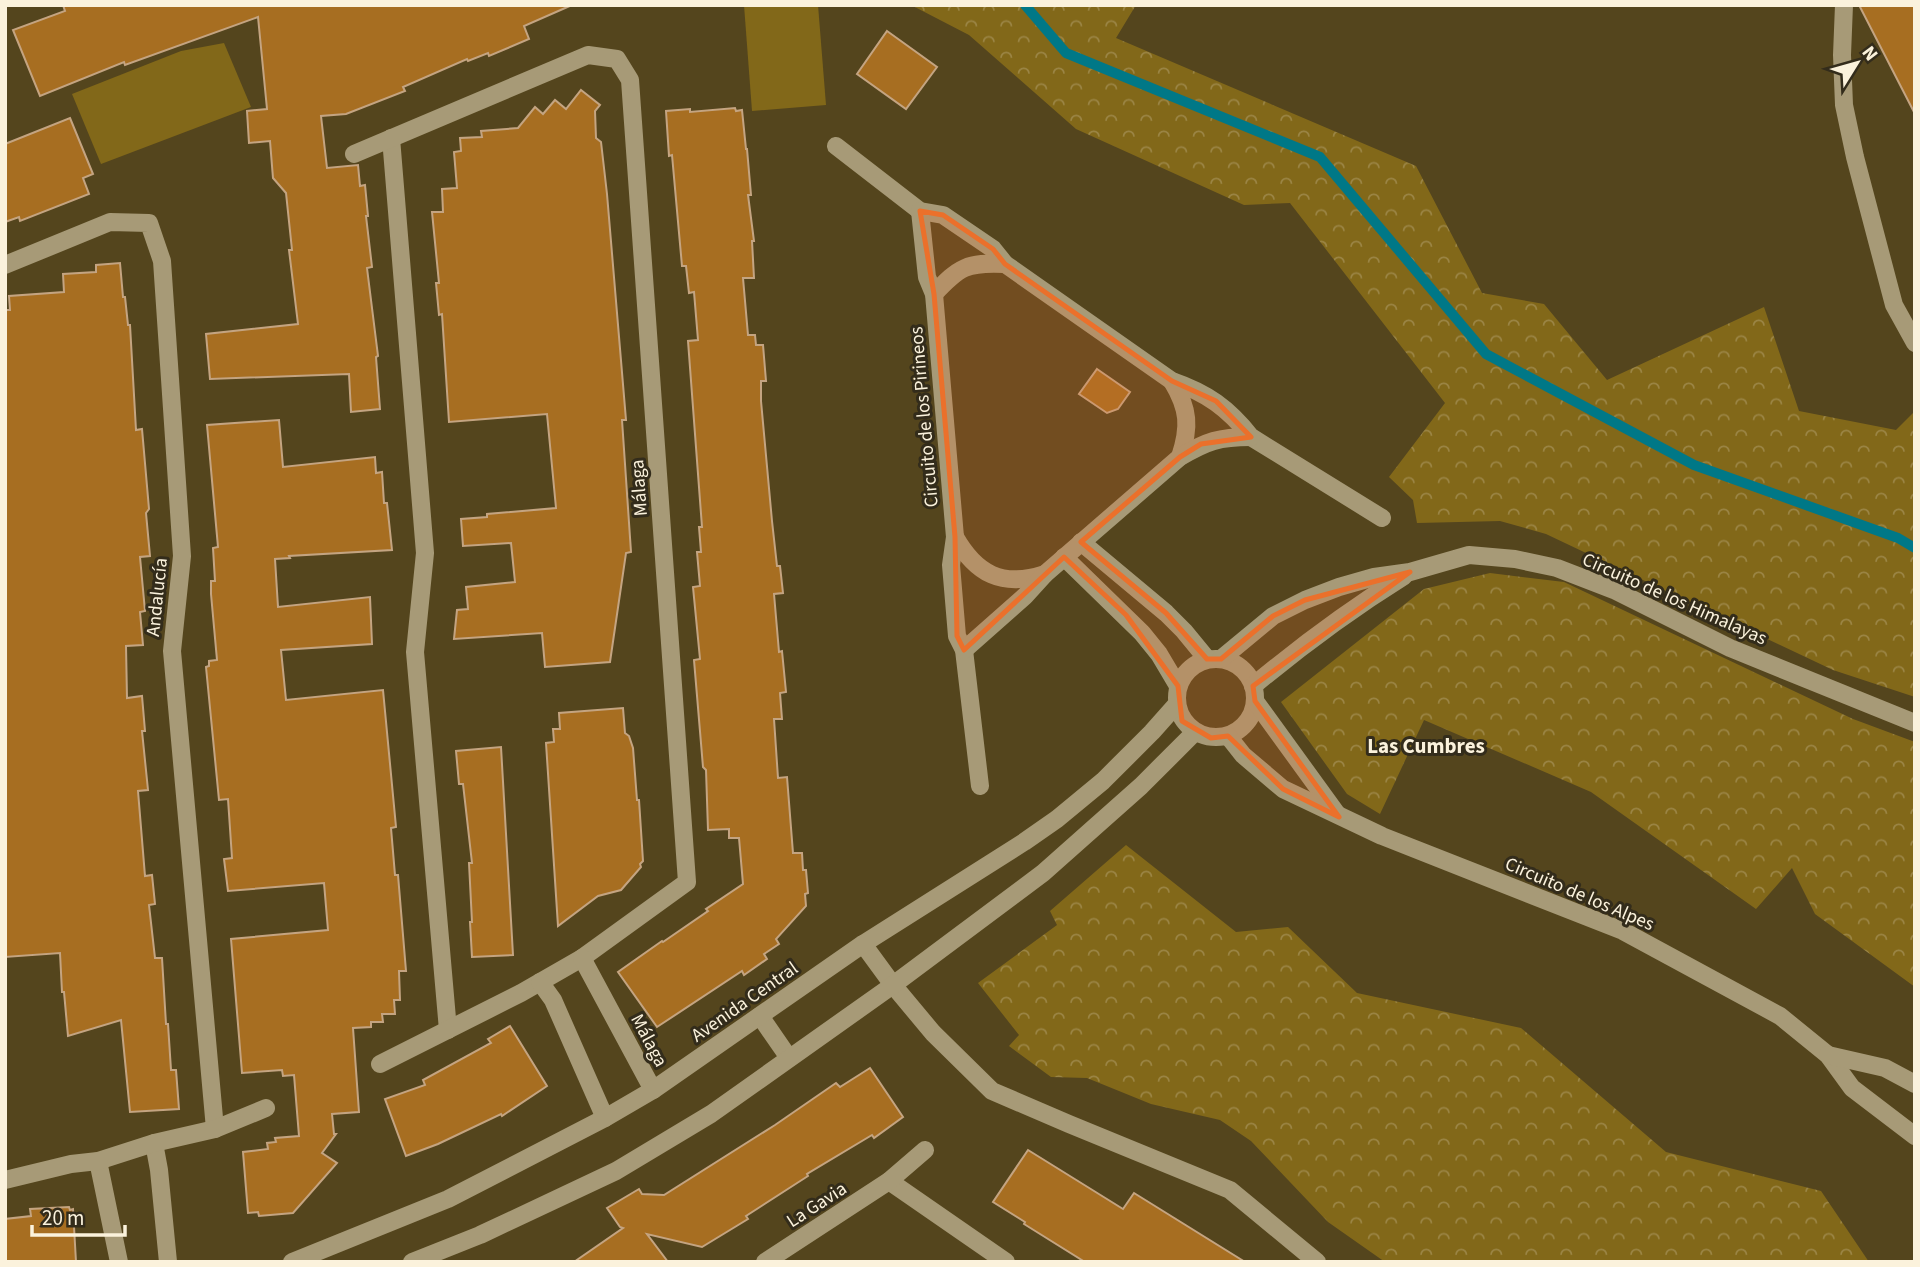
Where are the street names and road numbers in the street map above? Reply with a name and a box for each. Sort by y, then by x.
street label: Circuito de los Pirineos [903,325,946,508]
street label: Málaga [624,459,655,517]
street label: Circuito de los Himalayas [1578,546,1771,652]
street label: Andalucía [140,556,175,638]
street label: Circuito de los Alpes [1501,851,1658,938]
street label: Avenida Central [686,955,804,1049]
street label: Málaga [623,1009,674,1072]
street label: La Gavia [781,1176,852,1235]

